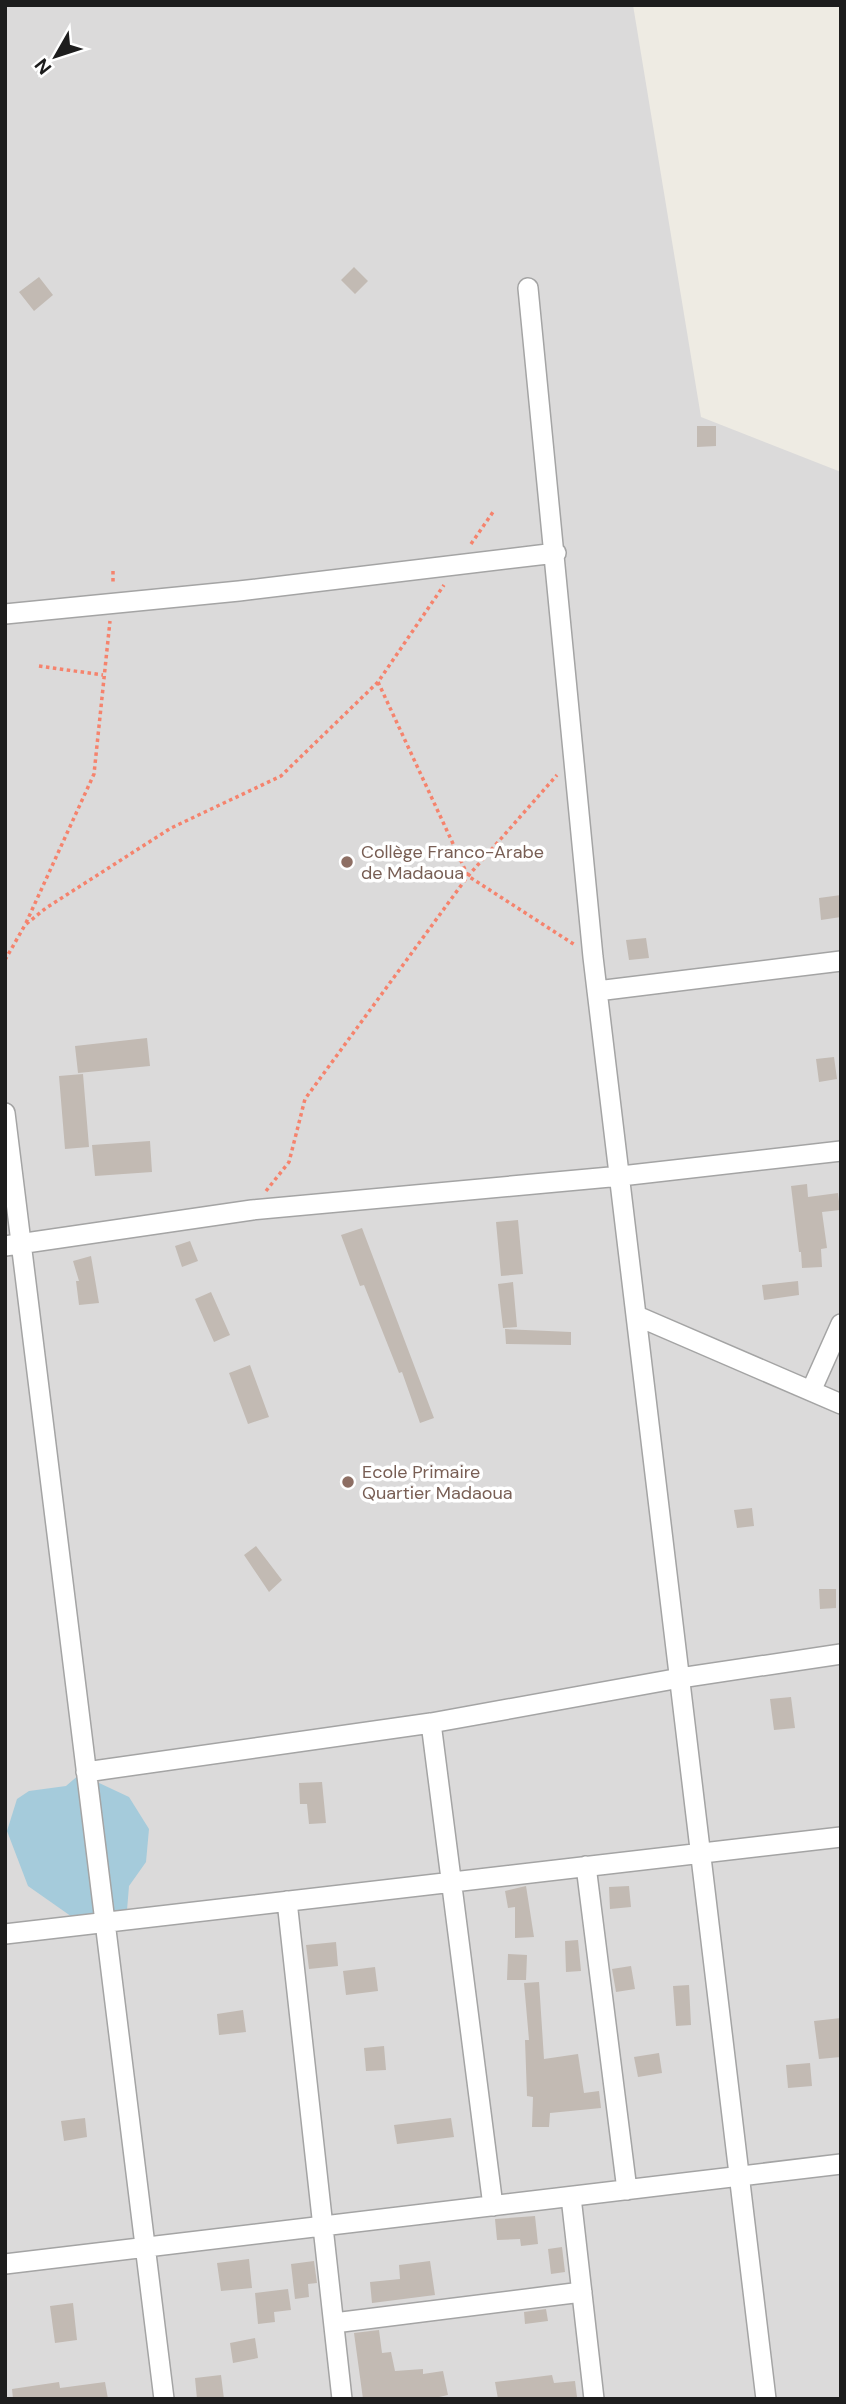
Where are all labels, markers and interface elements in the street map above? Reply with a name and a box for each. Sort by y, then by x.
north arrow [21,21,91,91]
text: N [29,53,57,80]
place label: Collège Franco-Arabe de Madaoua [361,840,544,885]
marker: Collège Franco-Arabe de Madaoua [339,854,355,870]
place label: Ecole Primaire Quartier Madaoua [362,1460,513,1505]
marker: Ecole Primaire Quartier Madaoua [340,1474,356,1490]

